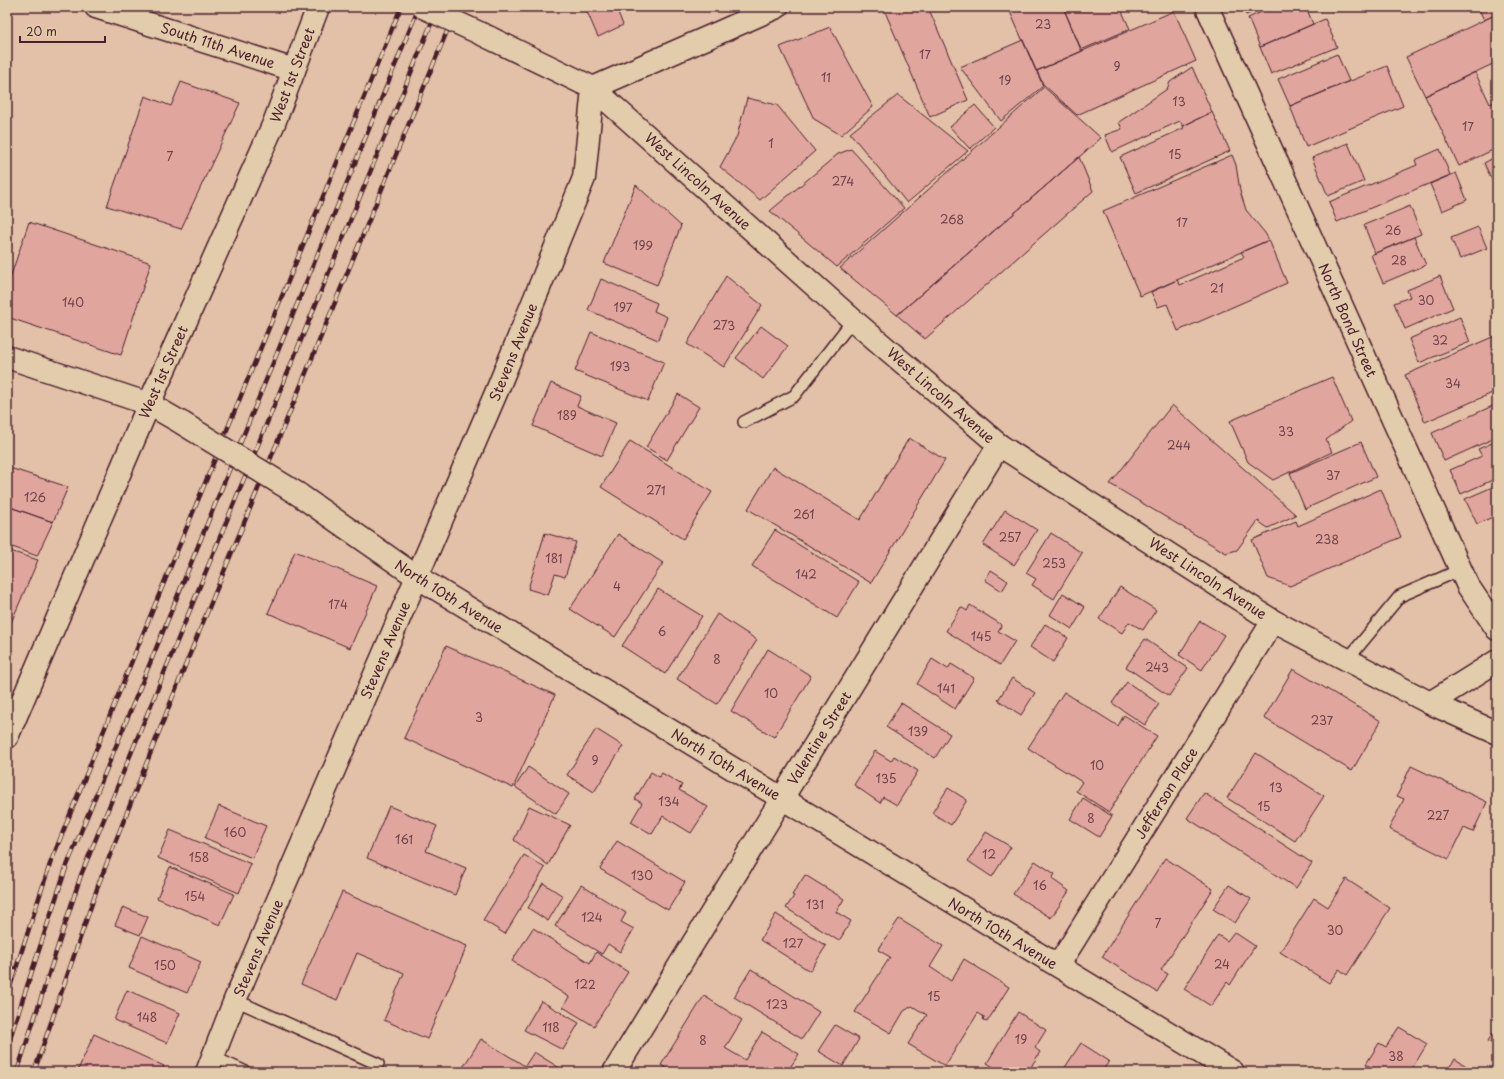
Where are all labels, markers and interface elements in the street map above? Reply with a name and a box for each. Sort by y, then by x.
house number: 23 [1035,15,1051,33]
street label: South 11th Avenue [158,17,278,73]
scale bar [20,18,105,44]
text: 20 m [26,22,57,40]
street label: West 1st Street [264,24,320,126]
house number: 17 [919,45,931,63]
house number: 9 [1113,57,1121,75]
house number: 11 [821,68,831,86]
house number: 19 [999,71,1011,89]
house number: 13 [1172,92,1186,110]
house number: 17 [1462,117,1474,135]
street label: West Lincoln Avenue [640,127,756,235]
house number: 1 [768,134,774,152]
house number: 15 [1168,145,1182,163]
house number: 7 [167,147,174,165]
house number: 274 [832,172,854,190]
house number: 268 [940,210,964,228]
house number: 17 [1176,213,1188,231]
house number: 26 [1385,221,1401,239]
house number: 199 [633,236,653,254]
house number: 28 [1391,251,1407,269]
street label: North Bond Street [1313,260,1383,381]
house number: 21 [1210,279,1224,297]
house number: 30 [1418,291,1435,309]
house number: 140 [62,293,84,311]
house number: 197 [614,298,633,316]
street label: Stevens Avenue [484,299,542,404]
house number: 273 [713,316,735,334]
street label: West 1st Street [133,322,193,422]
house number: 32 [1432,331,1448,349]
street label: West Lincoln Avenue [882,342,1000,448]
house number: 193 [610,357,630,375]
house number: 34 [1445,374,1461,392]
house number: 189 [557,406,577,424]
house number: 33 [1278,422,1294,440]
house number: 244 [1167,436,1191,454]
house number: 37 [1326,466,1341,484]
house number: 271 [646,481,666,499]
house number: 126 [24,488,46,506]
house number: 261 [793,505,815,523]
house number: 257 [999,528,1021,546]
house number: 238 [1315,530,1339,548]
street label: West Lincoln Avenue [1145,532,1271,624]
house number: 181 [545,549,563,567]
street label: North 10th Avenue [391,554,508,638]
house number: 253 [1042,554,1066,572]
house number: 142 [795,565,817,583]
house number: 4 [613,577,621,595]
house number: 174 [328,595,348,613]
street label: Stevens Avenue [355,598,415,702]
house number: 6 [658,622,666,640]
house number: 145 [971,627,991,645]
house number: 8 [713,650,721,668]
house number: 243 [1145,658,1169,676]
house number: 141 [937,679,955,697]
house number: 10 [764,684,778,702]
street label: Valentine Street [782,687,856,789]
house number: 3 [475,708,483,726]
house number: 237 [1311,711,1334,729]
house number: 139 [908,722,928,740]
street label: North 10th Avenue [667,723,785,805]
street label: Jefferson Place [1129,743,1203,843]
house number: 9 [591,751,599,769]
house number: 10 [1090,756,1104,774]
house number: 135 [876,769,896,787]
house number: 13 [1269,778,1283,796]
house number: 134 [658,792,680,810]
house number: 15 [1257,797,1271,815]
house number: 227 [1427,806,1449,824]
house number: 8 [1087,809,1095,827]
house number: 160 [224,823,247,841]
house number: 161 [395,830,413,848]
house number: 12 [982,845,996,863]
house number: 158 [189,848,209,866]
house number: 130 [631,866,653,884]
house number: 16 [1033,876,1047,894]
house number: 154 [184,887,206,905]
street label: North 10th Avenue [944,892,1062,974]
house number: 131 [806,895,824,913]
street label: Stevens Avenue [228,896,288,1000]
house number: 124 [581,908,603,926]
house number: 7 [1155,914,1162,932]
house number: 30 [1327,921,1344,939]
house number: 127 [783,934,803,952]
house number: 24 [1214,955,1230,973]
house number: 150 [154,956,176,974]
house number: 122 [574,975,596,993]
house number: 15 [927,987,941,1005]
house number: 123 [766,995,788,1013]
house number: 148 [137,1008,157,1026]
house number: 118 [542,1018,560,1036]
house number: 19 [1015,1030,1027,1048]
house number: 8 [699,1031,707,1049]
house number: 38 [1388,1047,1404,1065]

